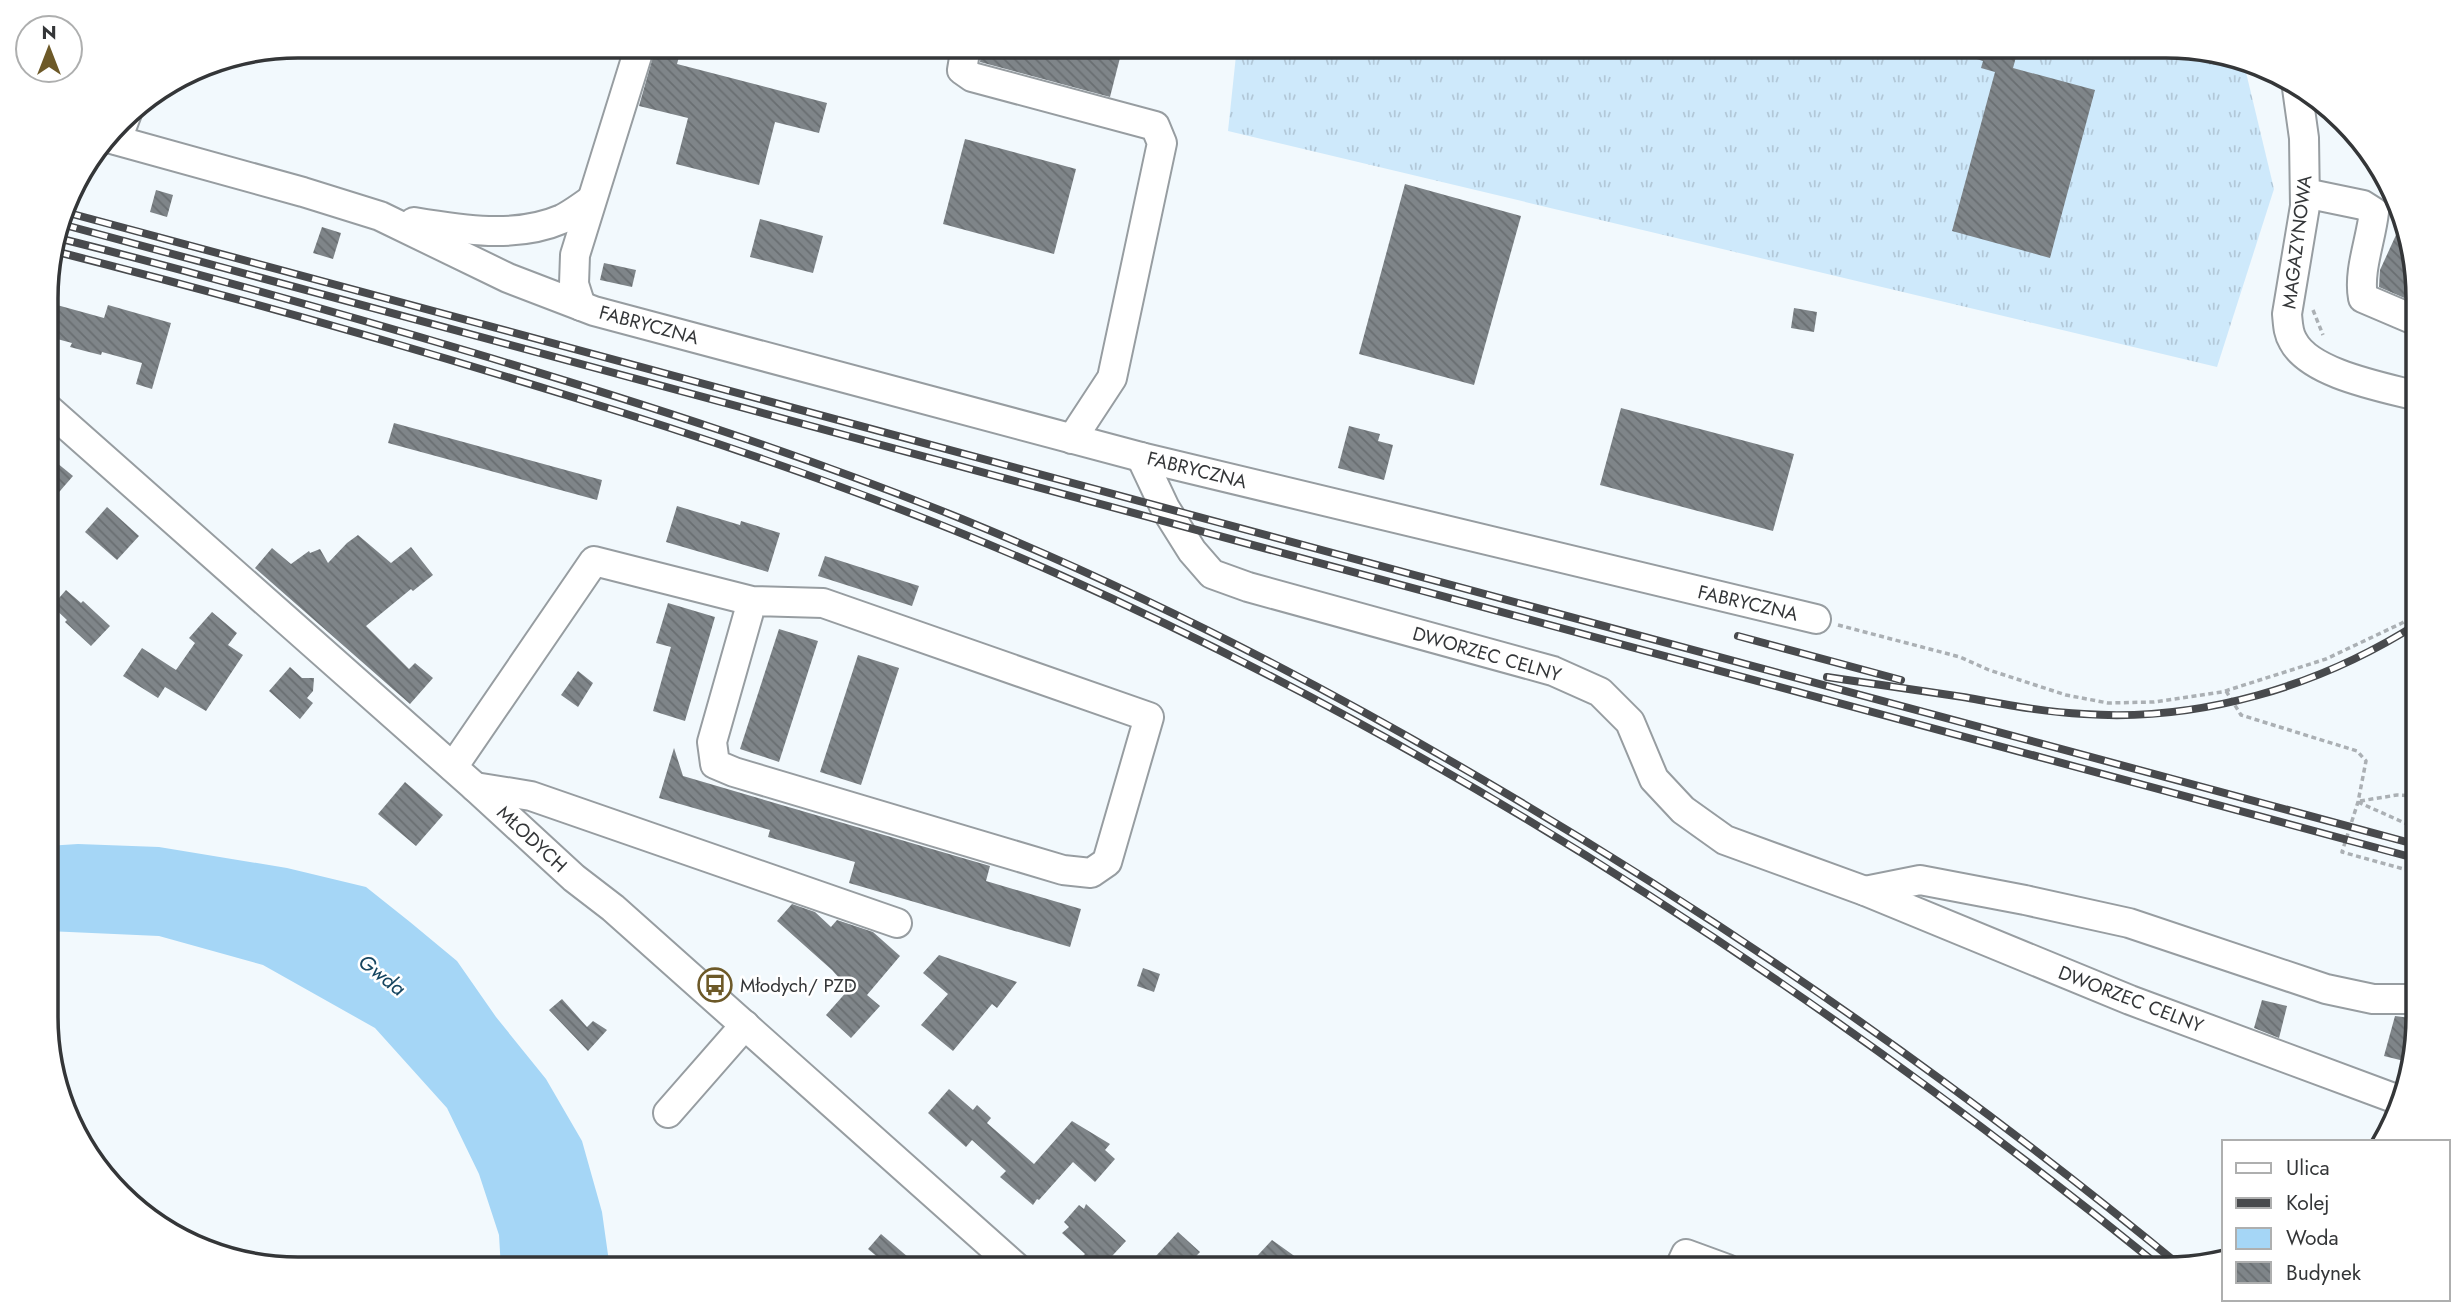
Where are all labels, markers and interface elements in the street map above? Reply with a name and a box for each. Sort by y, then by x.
north arrow [14,14,84,84]
text: N [41,19,57,46]
street label: MAGAZYNOWA [2275,173,2319,310]
street label: FABRYCZNA [596,299,702,351]
street label: FABRYCZNA [1144,445,1250,496]
street label: FABRYCZNA [1695,578,1801,628]
street label: DWORZEC CELNY [1410,620,1565,688]
street label: MŁODYCH [491,799,573,879]
water label: Gwda [352,947,412,1003]
street label: DWORZEC CELNY [2055,959,2208,1039]
bus stop icon: Młodych/ PZD [696,966,734,1004]
place label: Młodych/ PZD [740,972,857,999]
legend [2222,1140,2450,1301]
text: Ulica [2286,1153,2330,1183]
text: Kolej [2286,1188,2330,1218]
text: Woda [2286,1223,2339,1253]
text: Budynek [2286,1258,2362,1288]

